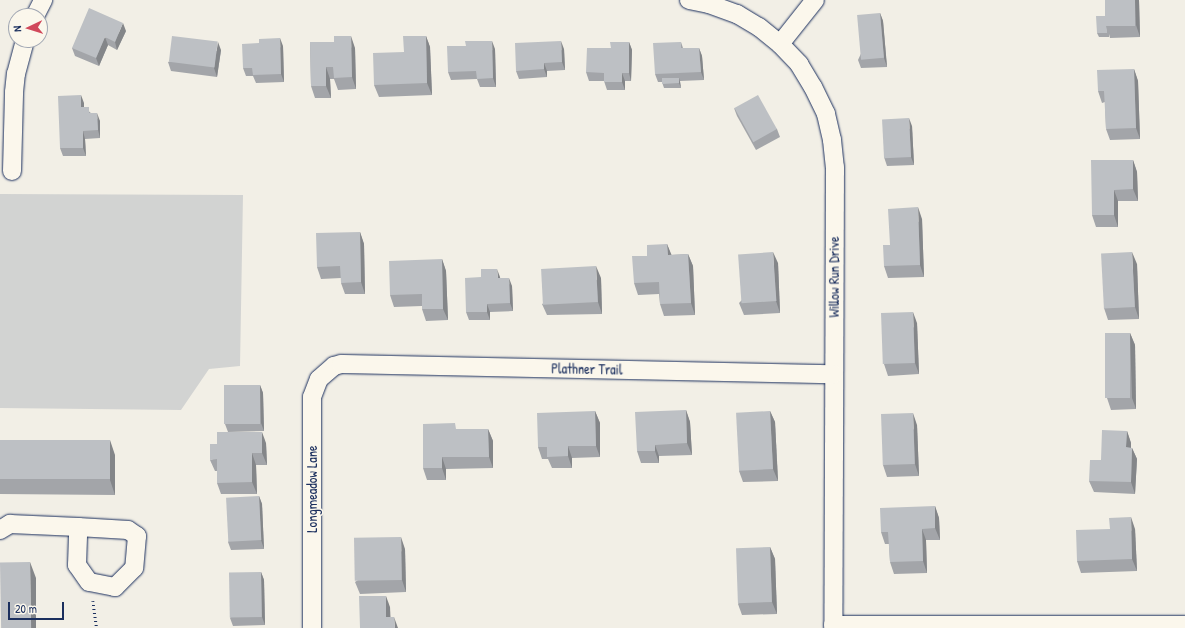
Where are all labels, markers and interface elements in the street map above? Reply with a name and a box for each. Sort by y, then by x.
north arrow [8,8,48,48]
text: N [10,25,24,32]
street label: Willow Run Drive [826,237,842,317]
street label: Plathner Trail [551,360,623,378]
street label: Longmeadow Lane [304,445,320,533]
scale bar [10,594,66,620]
text: 20 m [15,600,37,617]

